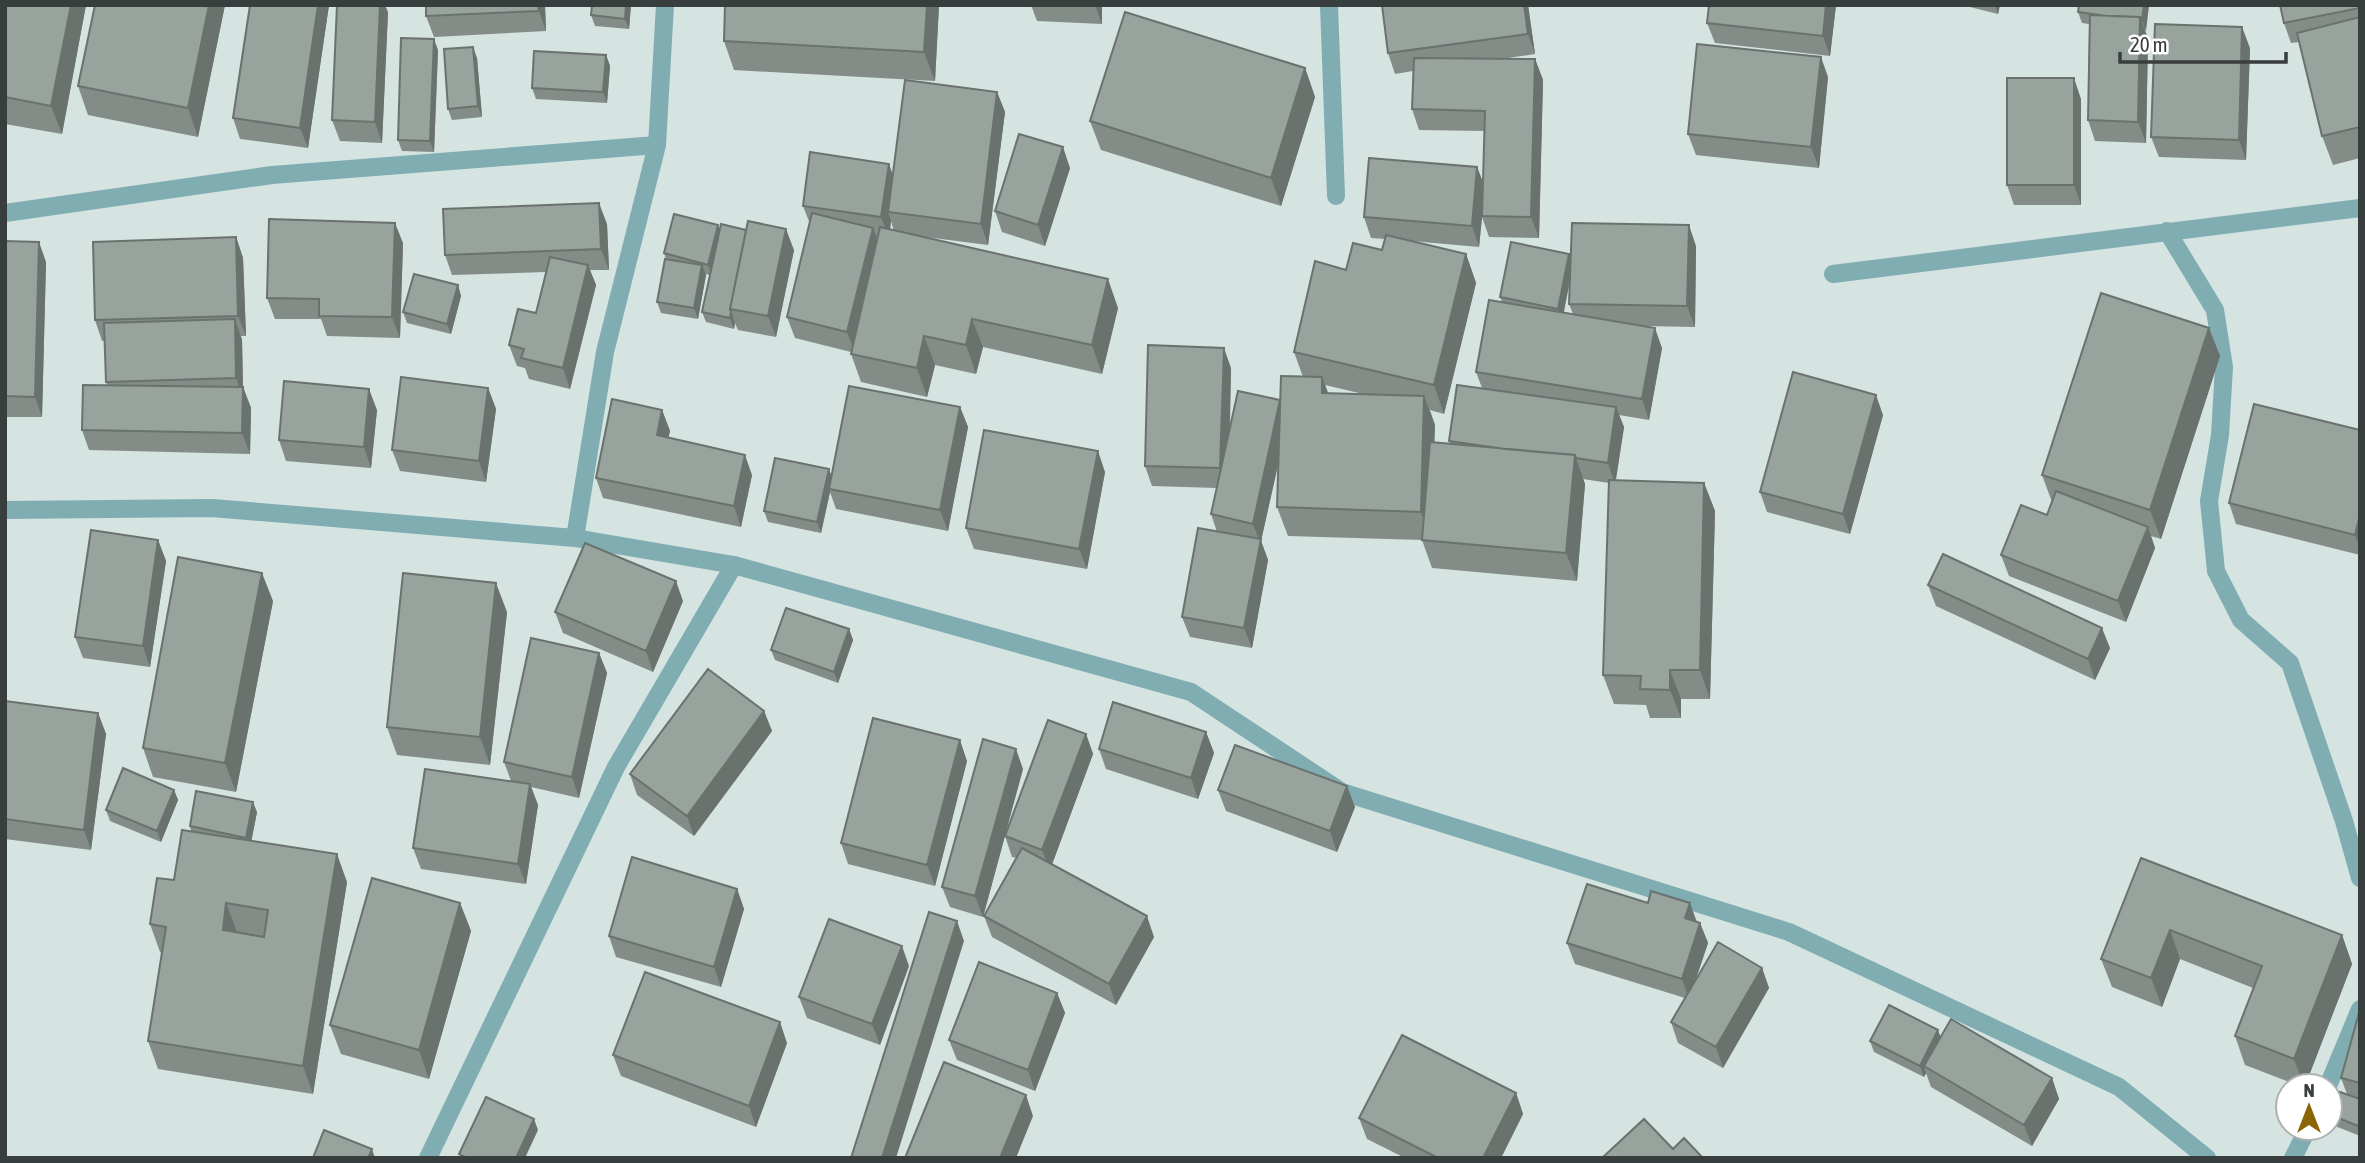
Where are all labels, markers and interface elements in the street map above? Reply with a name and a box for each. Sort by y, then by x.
scale bar [2120,21,2286,65]
text: 20 m [2130,32,2168,56]
north arrow [2274,1072,2344,1142]
text: N [2303,1079,2315,1101]

